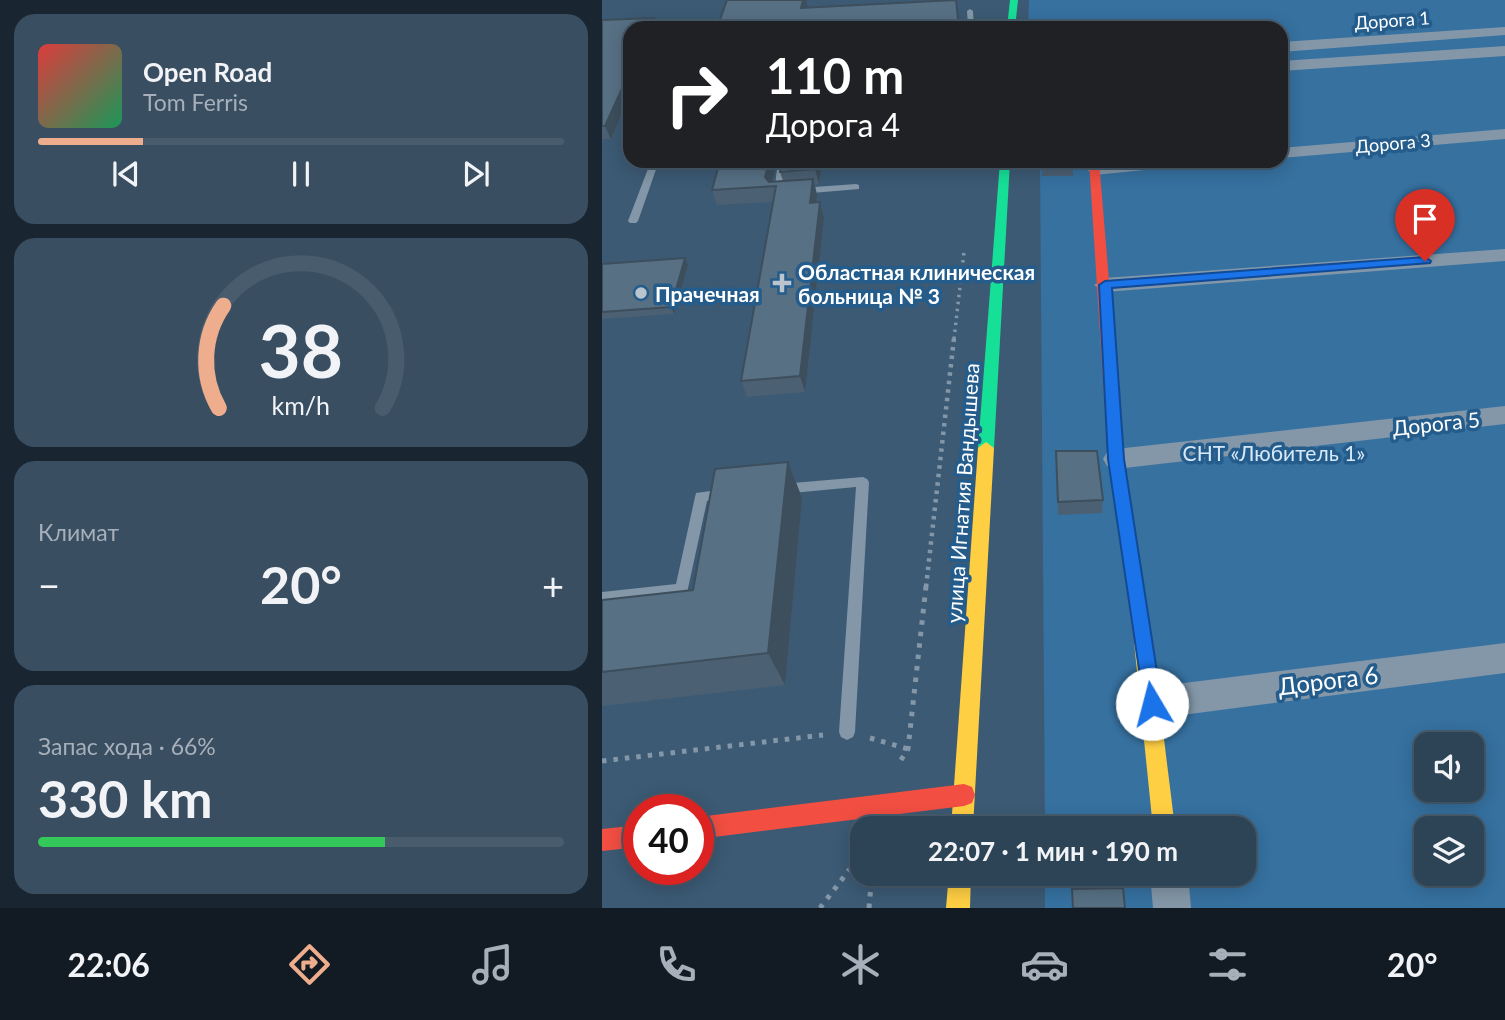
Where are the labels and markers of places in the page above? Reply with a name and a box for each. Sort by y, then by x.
pin [1395,189,1455,261]
place label: Областная клиническая больница № 3 [798,259,1035,308]
marker: Областная клиническая больница № 3 [772,273,792,293]
place label: Прачечная [655,281,760,306]
marker: Прачечная [633,285,649,301]

